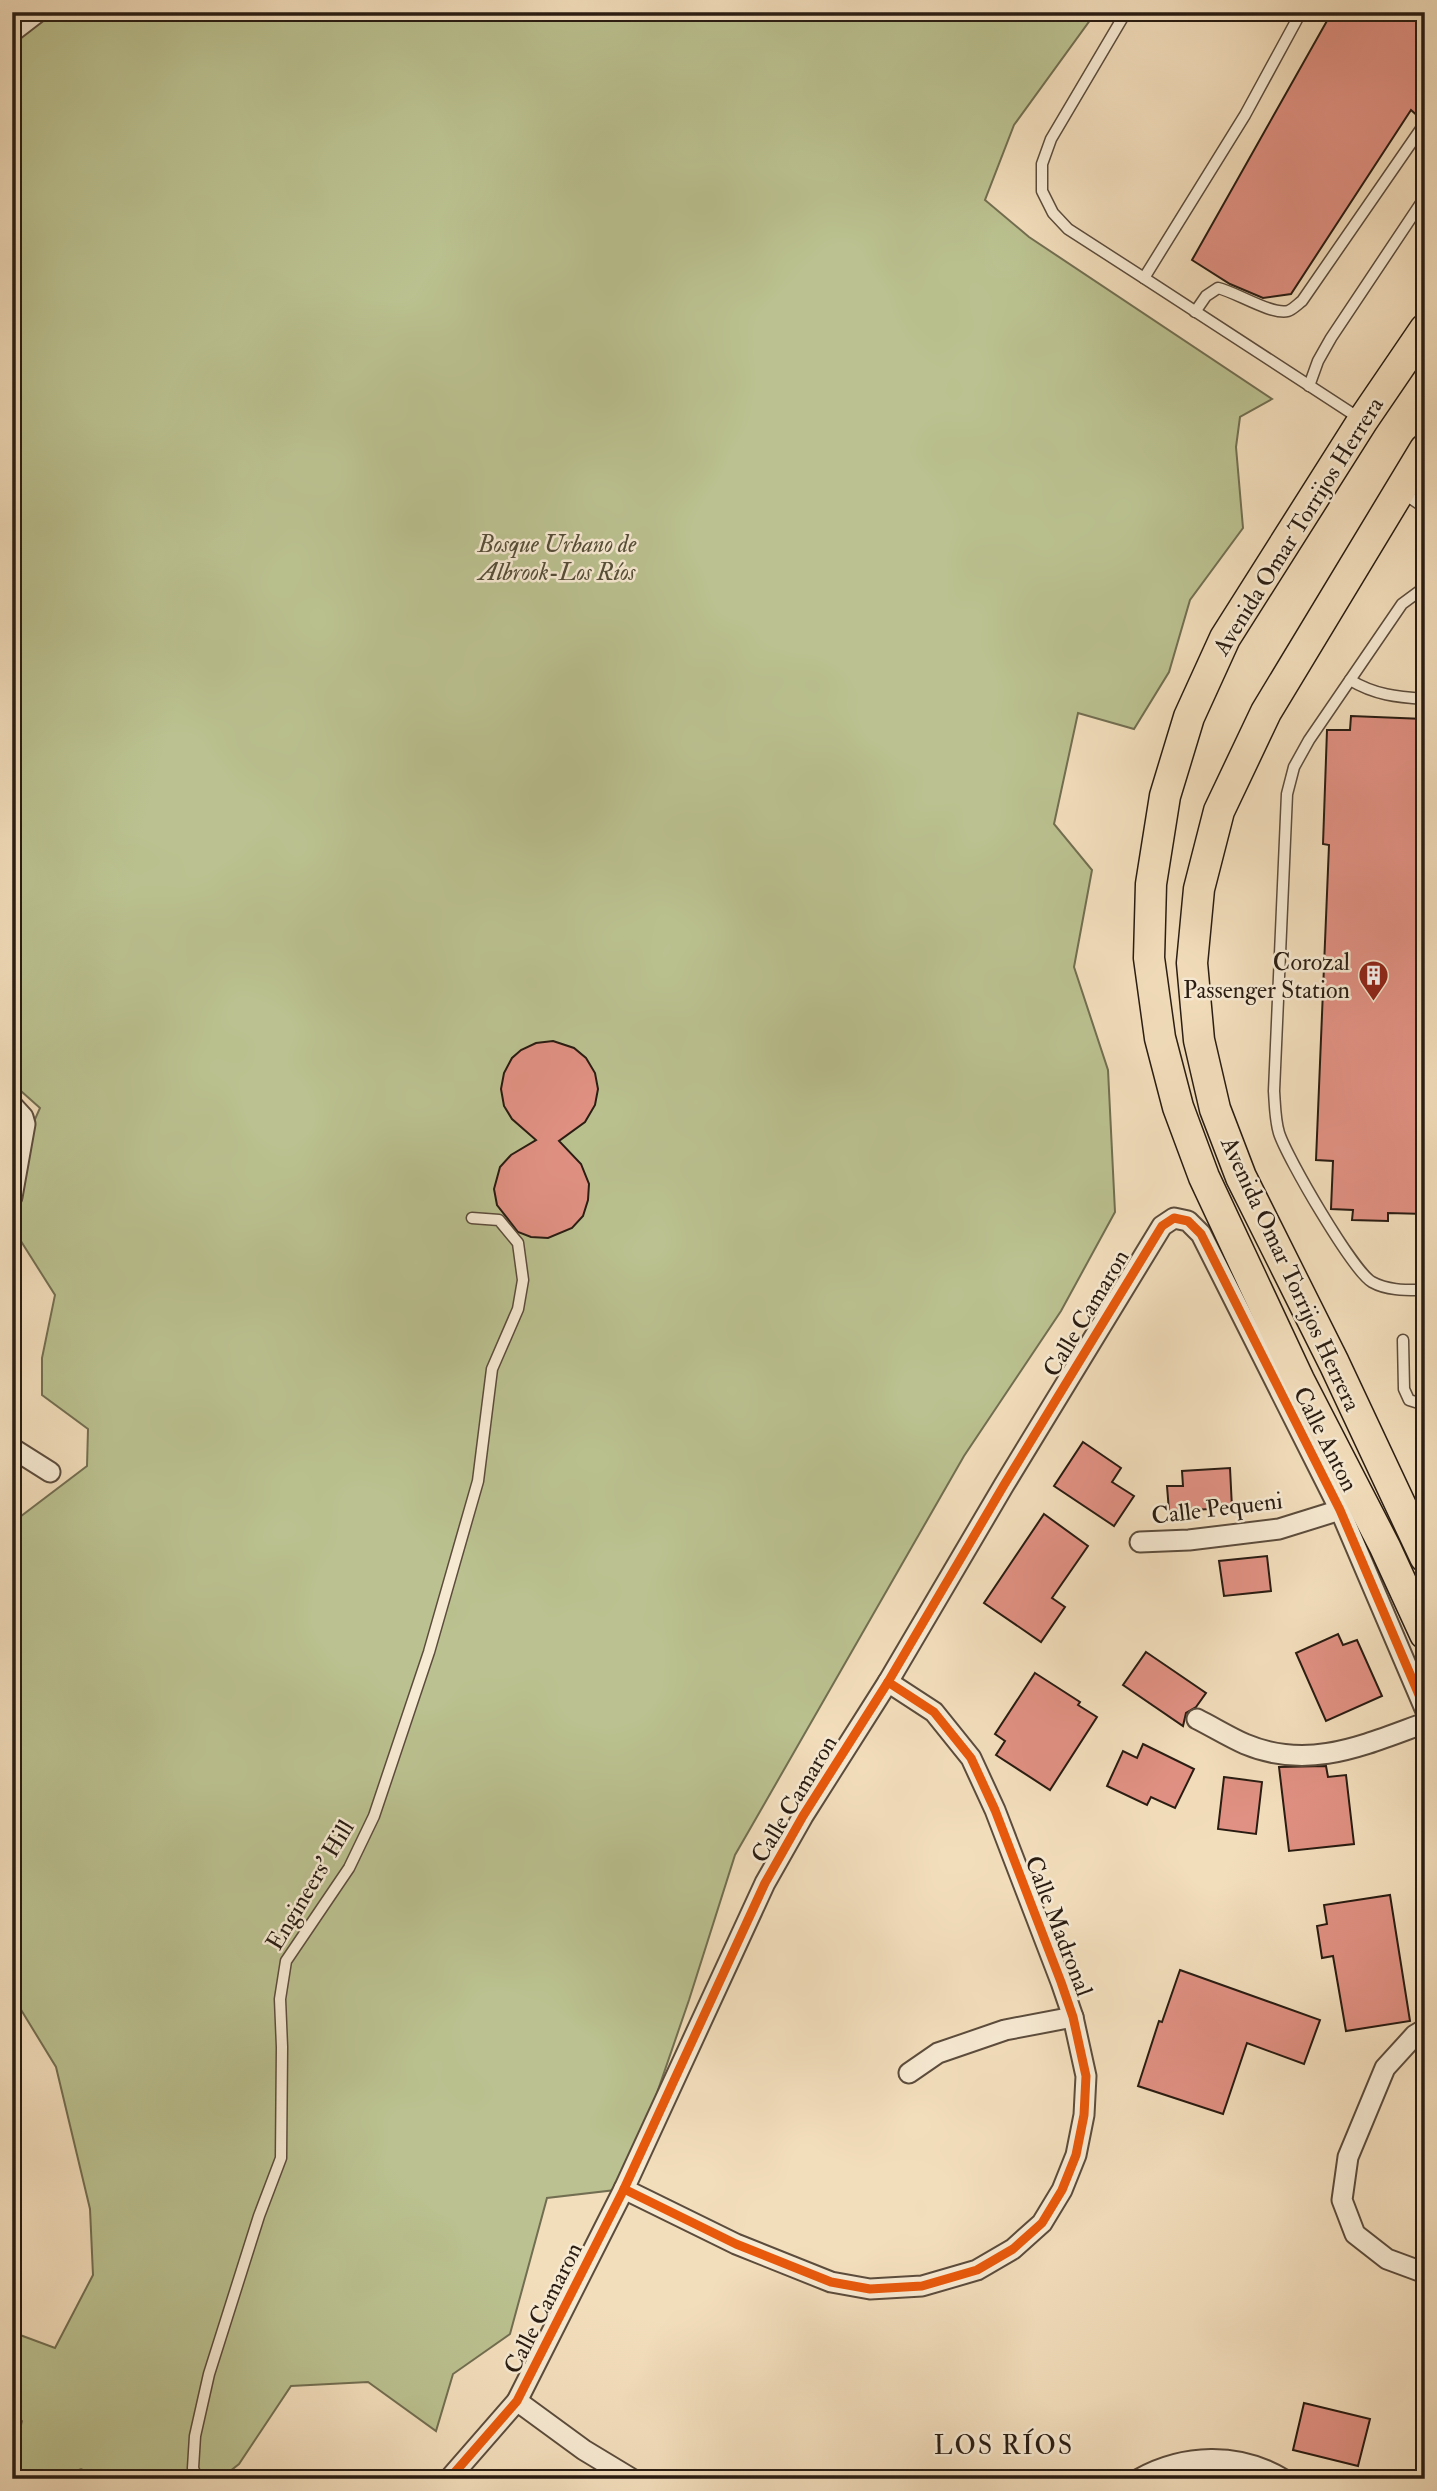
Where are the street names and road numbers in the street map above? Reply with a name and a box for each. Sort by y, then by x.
street label: Avenida Omar Torrijos Herrera [1205,390,1391,662]
street label: Avenida Omar Torrijos Herrera [1213,1131,1368,1417]
street label: Calle Camaron [1036,1244,1137,1383]
street label: Calle Anton [1286,1382,1365,1497]
street label: Calle Pequeni [1150,1485,1284,1532]
street label: Calle Camaron [744,1730,845,1869]
street label: Engineers' Hill [259,1814,362,1956]
street label: Calle Madronal [1018,1851,1100,2001]
street label: Calle Camaron [497,2237,590,2379]

